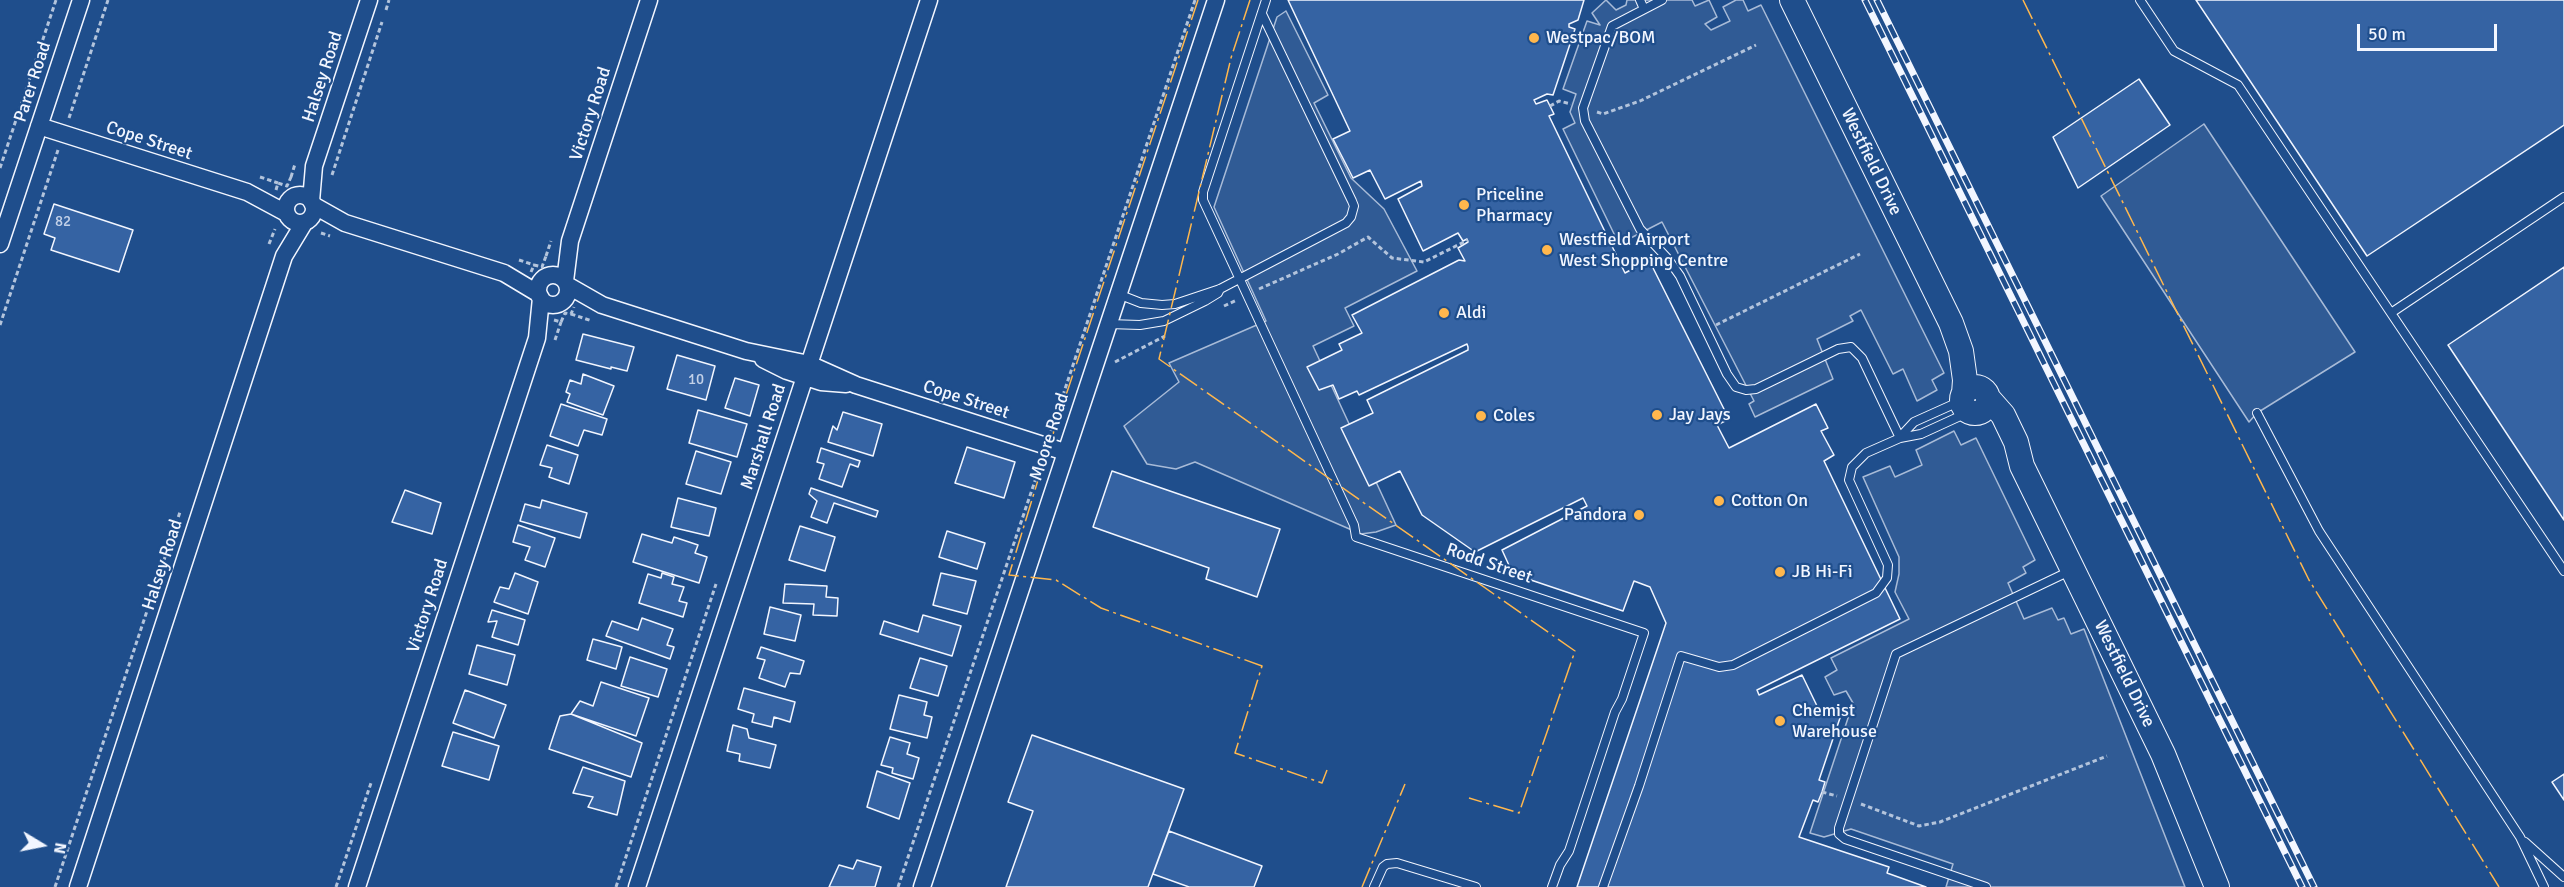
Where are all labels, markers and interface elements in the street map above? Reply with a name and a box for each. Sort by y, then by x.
scale bar [2360,12,2500,50]
text: 50 m [2368,23,2406,45]
place label: Westpac/BOM [1546,27,1656,49]
street label: Halsey Road [298,29,348,125]
marker: Westpac/BOM [1527,31,1541,45]
street label: Parer Road [10,39,56,125]
street label: Victory Road [566,64,616,164]
street label: Westfield Drive [1836,105,1906,219]
street label: Cope Street [103,117,195,165]
place label: Priceline Pharmacy [1476,184,1552,226]
marker: Priceline Pharmacy [1457,198,1471,212]
house number: 82 [55,213,71,231]
place label: Westfield Airport West Shopping Centre [1559,229,1728,272]
marker: Westfield Airport West Shopping Centre [1540,243,1554,257]
place label: Aldi [1456,302,1486,324]
marker: Aldi [1437,306,1451,320]
house number: 10 [688,371,704,389]
street label: Cope Street [920,376,1012,424]
street label: Marshall Road [737,381,791,493]
street label: Moore Road [1026,390,1074,484]
place label: Jay Jays [1669,404,1731,426]
place label: Coles [1493,405,1535,427]
marker: Jay Jays [1650,408,1664,422]
marker: Coles [1474,409,1488,423]
place label: Cotton On [1731,490,1808,512]
marker: Cotton On [1712,494,1726,508]
place label: Pandora [1564,504,1627,526]
marker: Pandora [1632,508,1646,522]
street label: Halsey Road [138,517,188,613]
street label: Rodd Street [1443,539,1535,589]
street label: Victory Road [403,556,453,656]
place label: JB Hi-Fi [1792,561,1853,583]
marker: JB Hi-Fi [1773,565,1787,579]
street label: Westfield Drive [2089,617,2159,731]
place label: Chemist Warehouse [1792,700,1877,742]
marker: Chemist Warehouse [1773,714,1787,728]
north arrow [12,815,72,875]
text: N [49,841,71,855]

